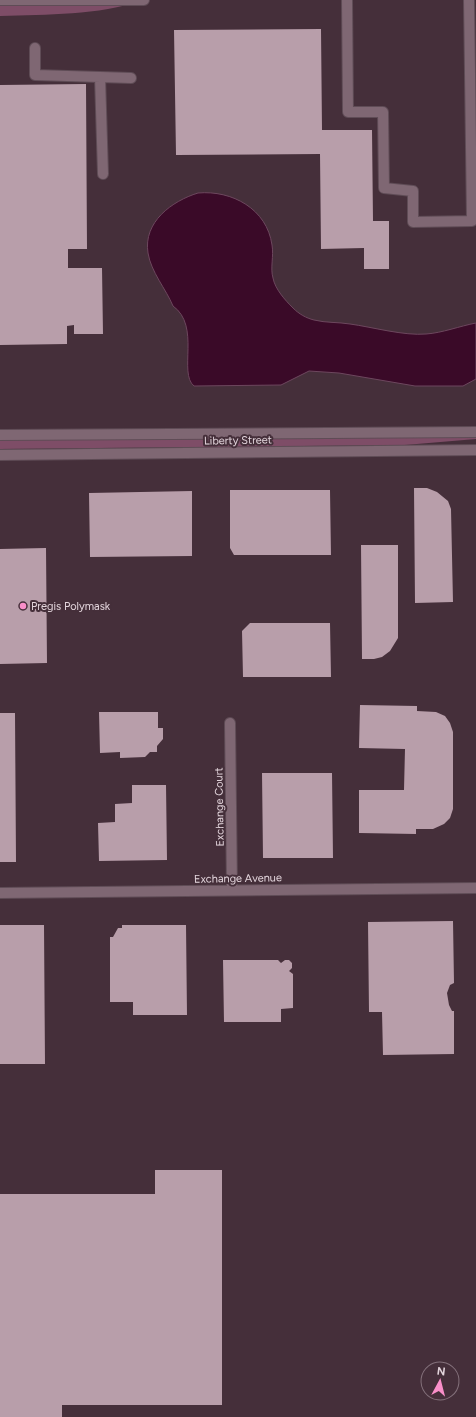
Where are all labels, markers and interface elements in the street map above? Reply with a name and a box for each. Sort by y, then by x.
street label: Liberty Street [204,433,272,448]
place label: Pregis Polymask [31,600,111,613]
marker: Pregis Polymask [18,601,28,611]
street label: Exchange Court [212,767,227,847]
street label: Exchange Avenue [194,871,282,886]
north arrow [420,1361,460,1401]
text: N [436,1365,446,1379]

